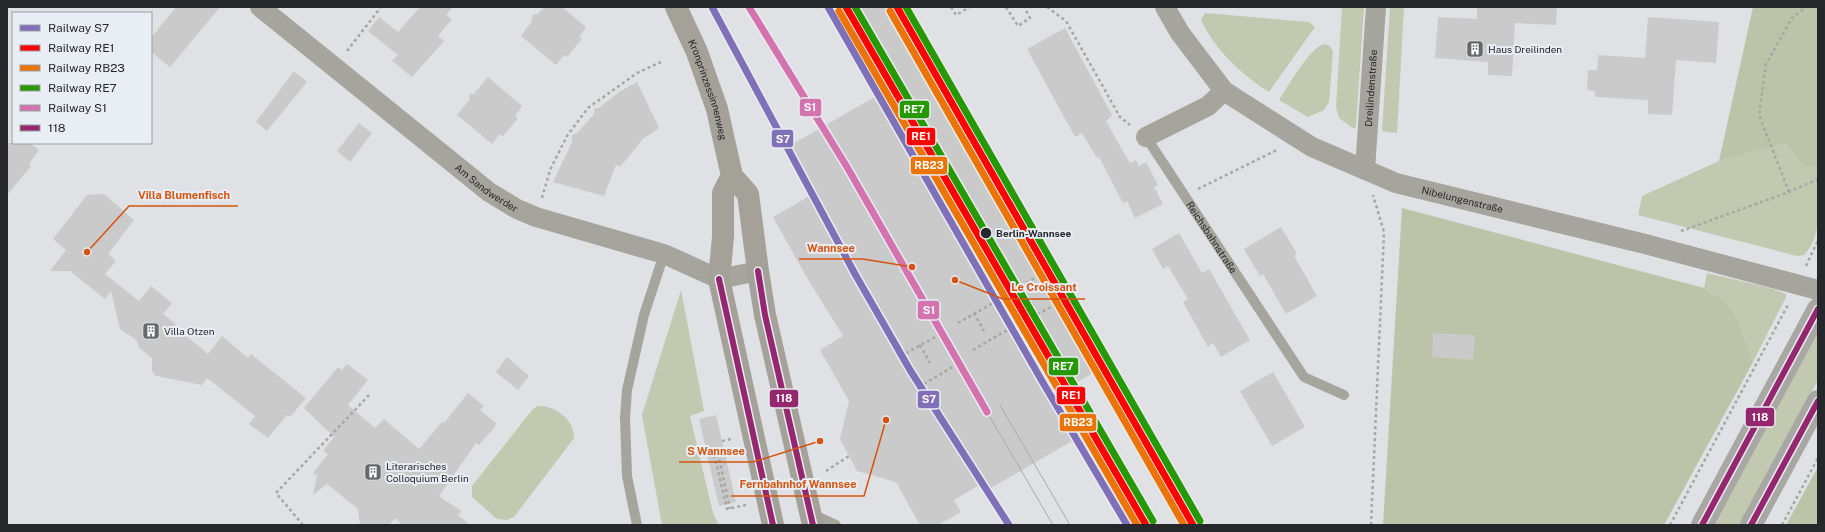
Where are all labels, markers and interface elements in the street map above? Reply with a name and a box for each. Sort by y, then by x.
legend [12,12,152,144]
text: Railway S7 [48,21,109,35]
street label: Kronprinzessinnenweg [686,37,730,141]
building icon: Haus Dreilinden [1465,39,1485,59]
text: Railway RE1 [48,41,114,55]
place label: Haus Dreilinden [1488,43,1562,55]
street label: Dreilindenstraße [1362,49,1379,127]
text: Railway RB23 [48,61,125,75]
text: Railway RE7 [48,81,117,95]
line badge: S1 [799,98,822,117]
line badge: RE7 [899,100,930,119]
text: Railway S1 [48,101,107,115]
text: S1 [804,101,816,113]
text: RE7 [903,103,925,115]
text: 118 [48,121,66,135]
line badge: RE1 [906,127,936,146]
line badge: S7 [771,129,794,148]
text: RE1 [911,130,931,142]
text: S7 [776,133,790,145]
line badge: RB23 [910,156,948,175]
text: RB23 [914,159,944,171]
street label: Am Sandwerder [453,161,520,214]
callout: Villa Blumenfisch [129,183,238,206]
street label: Nibelungenstraße [1421,184,1505,215]
text: Villa Blumenfisch [138,189,230,201]
street label: Reichsbahnstraße [1184,199,1240,276]
marker: Berlin-Wannsee [979,226,993,240]
place label: Berlin-Wannsee [996,227,1072,239]
callout: Wannsee [799,236,863,259]
text: Wannsee [807,242,855,254]
callout: Le Croissant [1003,276,1085,299]
text: Le Croissant [1011,281,1077,293]
line badge: S1 [917,300,940,320]
text: S1 [923,304,935,316]
building icon: Villa Otzen [141,321,161,341]
place label: Villa Otzen [164,325,215,337]
line badge: RE7 [1048,357,1079,376]
text: RE7 [1052,360,1074,372]
line badge: RE1 [1056,386,1086,405]
line badge: 118 [769,389,799,408]
text: RE1 [1061,389,1081,401]
line badge: S7 [917,390,940,409]
text: 118 [776,392,792,404]
text: S7 [922,393,936,405]
line badge: 118 [1745,407,1775,427]
text: 118 [1752,411,1768,423]
line badge: RB23 [1059,413,1097,432]
text: RB23 [1063,416,1093,428]
callout: S Wannsee [679,439,753,462]
text: S Wannsee [687,445,745,457]
place label: Literarisches Colloquium Berlin [386,460,469,484]
building icon: Literarisches Colloquium Berlin [363,462,383,482]
callout: Fernbahnhof Wannsee [731,473,864,496]
text: Fernbahnhof Wannsee [740,478,857,490]

